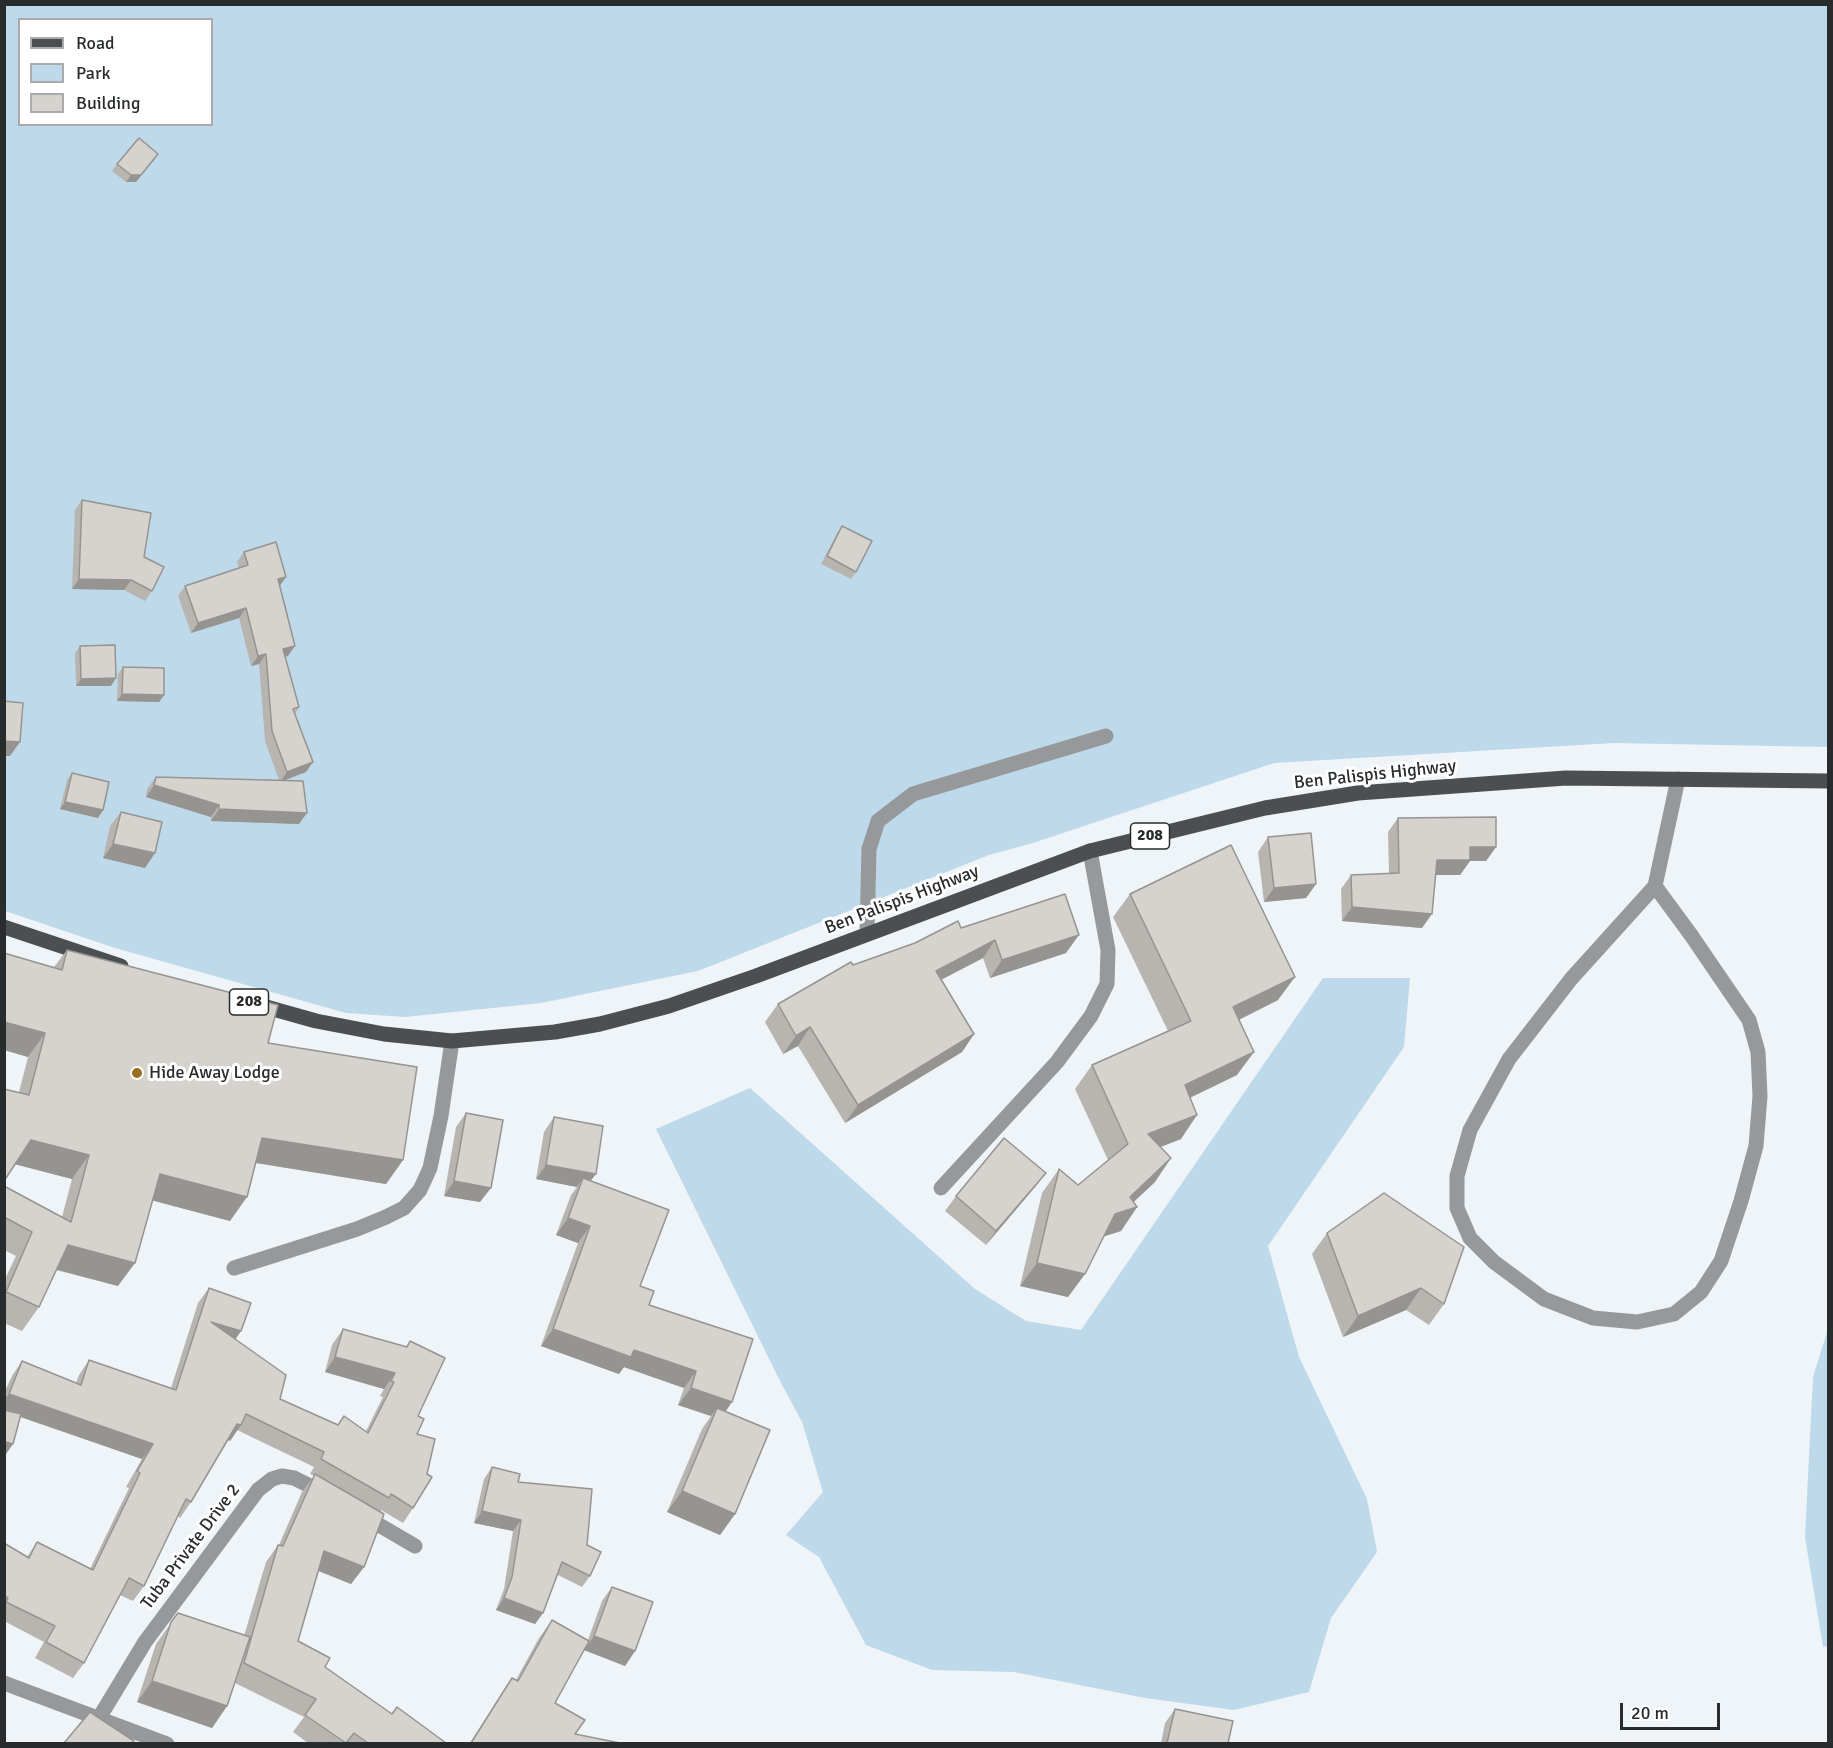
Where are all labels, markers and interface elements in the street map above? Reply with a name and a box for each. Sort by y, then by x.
legend [18,18,213,126]
text: Road [76,32,115,54]
text: Park [76,62,111,84]
text: Building [76,92,140,114]
street label: Ben Palispis Highway [1293,756,1457,794]
road number: 208 [1130,823,1170,849]
street label: Ben Palispis Highway [822,861,982,939]
road number: 208 [230,989,268,1015]
place label: Hide Away Lodge [149,1062,280,1084]
marker: Hide Away Lodge [130,1066,144,1080]
street label: Tuba Private Drive 2 [137,1480,245,1614]
scale bar [1623,1691,1724,1729]
text: 20 m [1631,1702,1669,1724]

